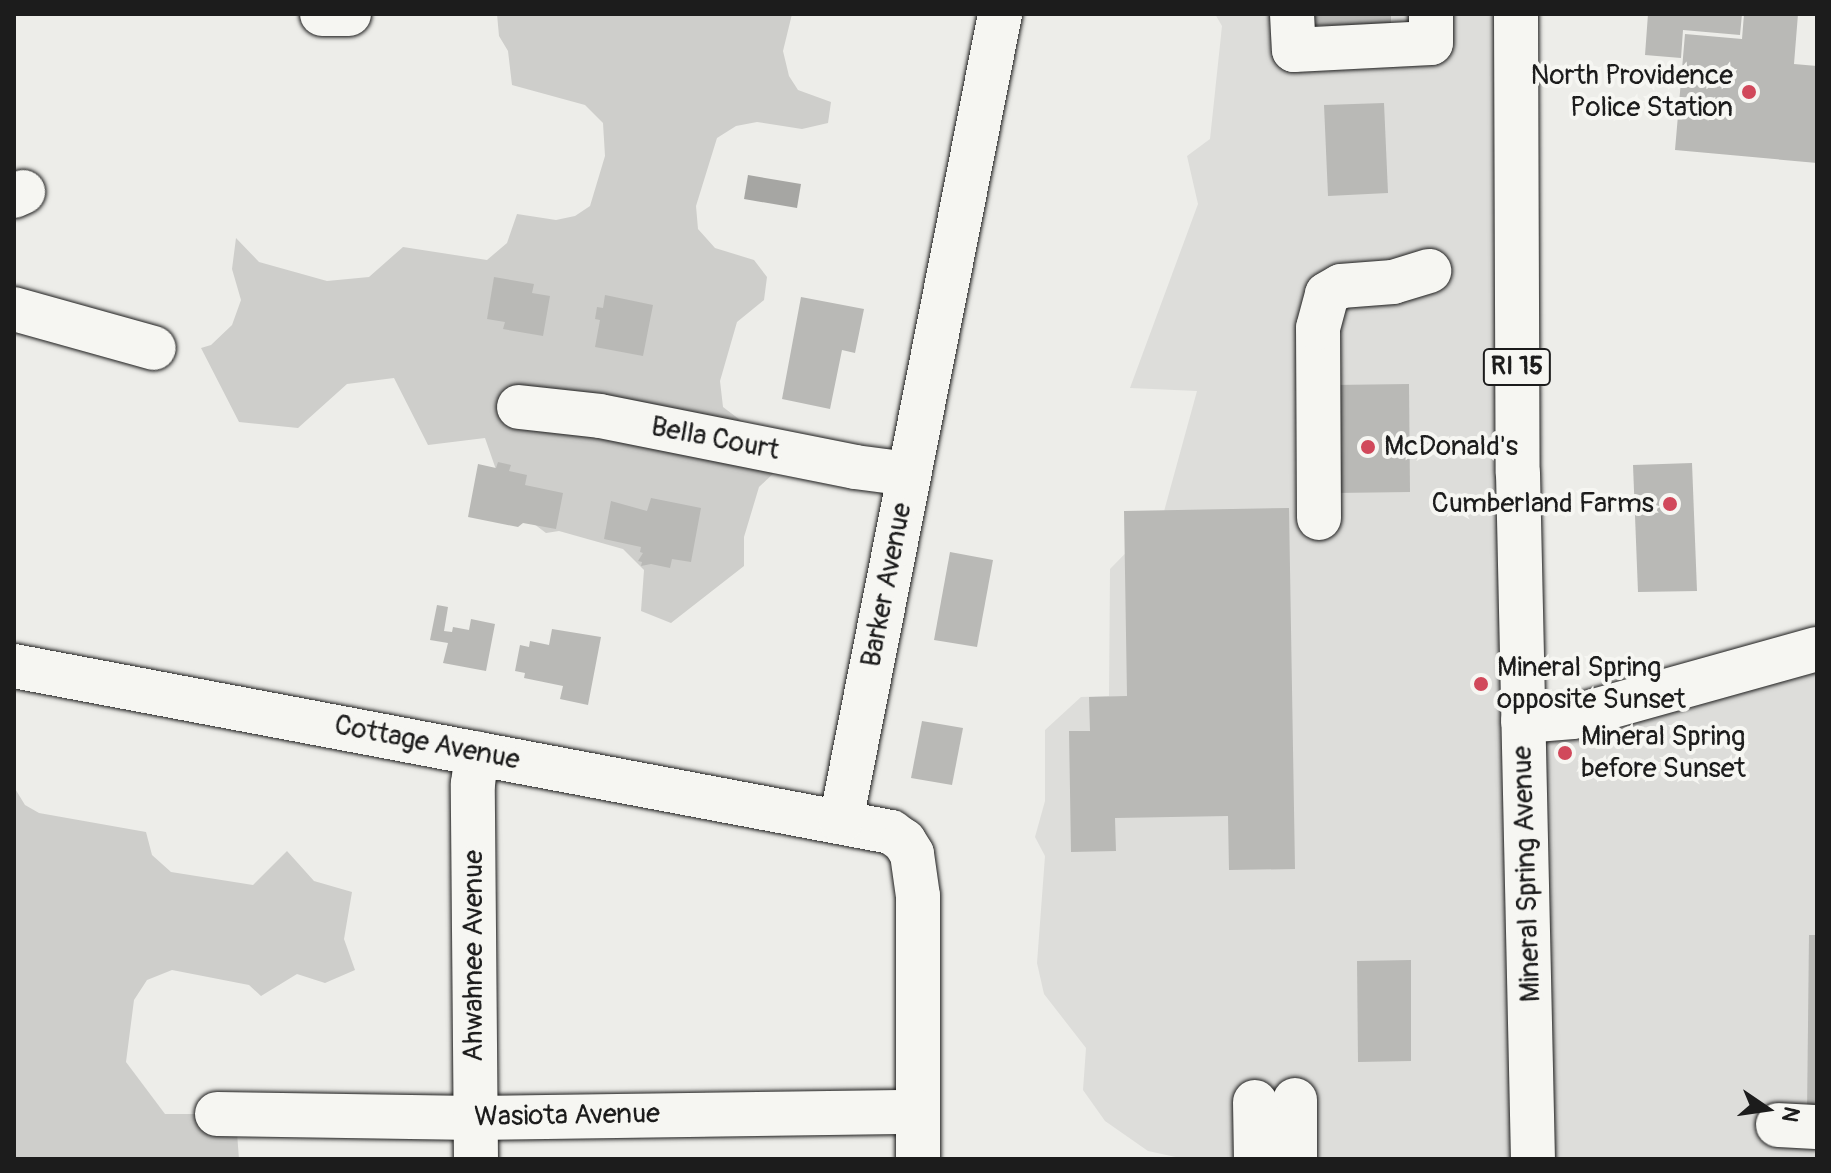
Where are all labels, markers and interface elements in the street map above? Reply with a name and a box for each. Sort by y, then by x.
place label: North Providence Police Station [1530,59,1733,125]
marker: North Providence Police Station [1740,83,1758,101]
road number: RI 15 [1481,345,1553,389]
street label: Bella Court [648,410,782,468]
place label: McDonald's [1384,430,1518,464]
marker: McDonald's [1359,438,1377,456]
place label: Cumberland Farms [1431,487,1654,521]
marker: Cumberland Farms [1661,495,1679,513]
street label: Barker Avenue [855,500,919,670]
place label: Mineral Spring opposite Sunset [1497,651,1686,717]
marker: Mineral Spring opposite Sunset [1472,675,1490,693]
street label: Cottage Avenue [332,709,522,777]
place label: Mineral Spring before Sunset [1581,720,1746,786]
marker: Mineral Spring before Sunset [1556,744,1574,762]
street label: Mineral Spring Avenue [1506,745,1548,1003]
street label: Ahwahnee Avenue [457,850,491,1062]
north arrow [1727,1069,1807,1149]
street label: Wasiota Avenue [474,1098,660,1134]
text: N [1775,1104,1806,1125]

